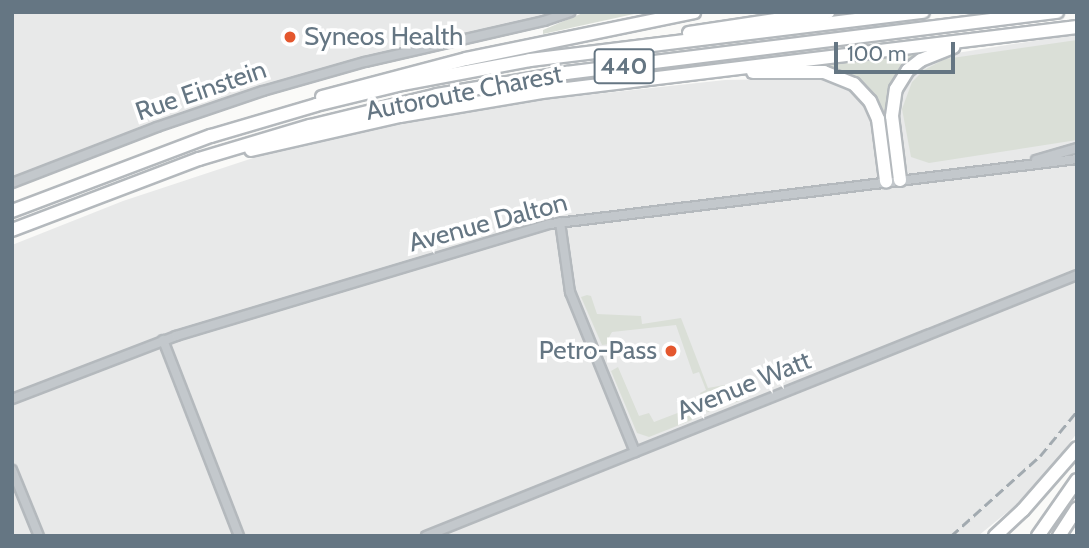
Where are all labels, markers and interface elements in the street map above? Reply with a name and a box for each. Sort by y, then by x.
place label: Syneos Health [304,21,463,53]
scale bar [837,28,958,72]
marker: Syneos Health [282,29,298,45]
text: 100 m [847,41,906,66]
road number: 440 [592,46,656,86]
street label: Rue Einstein [132,54,270,128]
street label: Autoroute Charest [363,59,565,127]
street label: Avenue Dalton [405,187,571,259]
place label: Petro-Pass [539,335,657,367]
marker: Petro-Pass [663,343,679,359]
street label: Avenue Watt [673,345,815,427]

